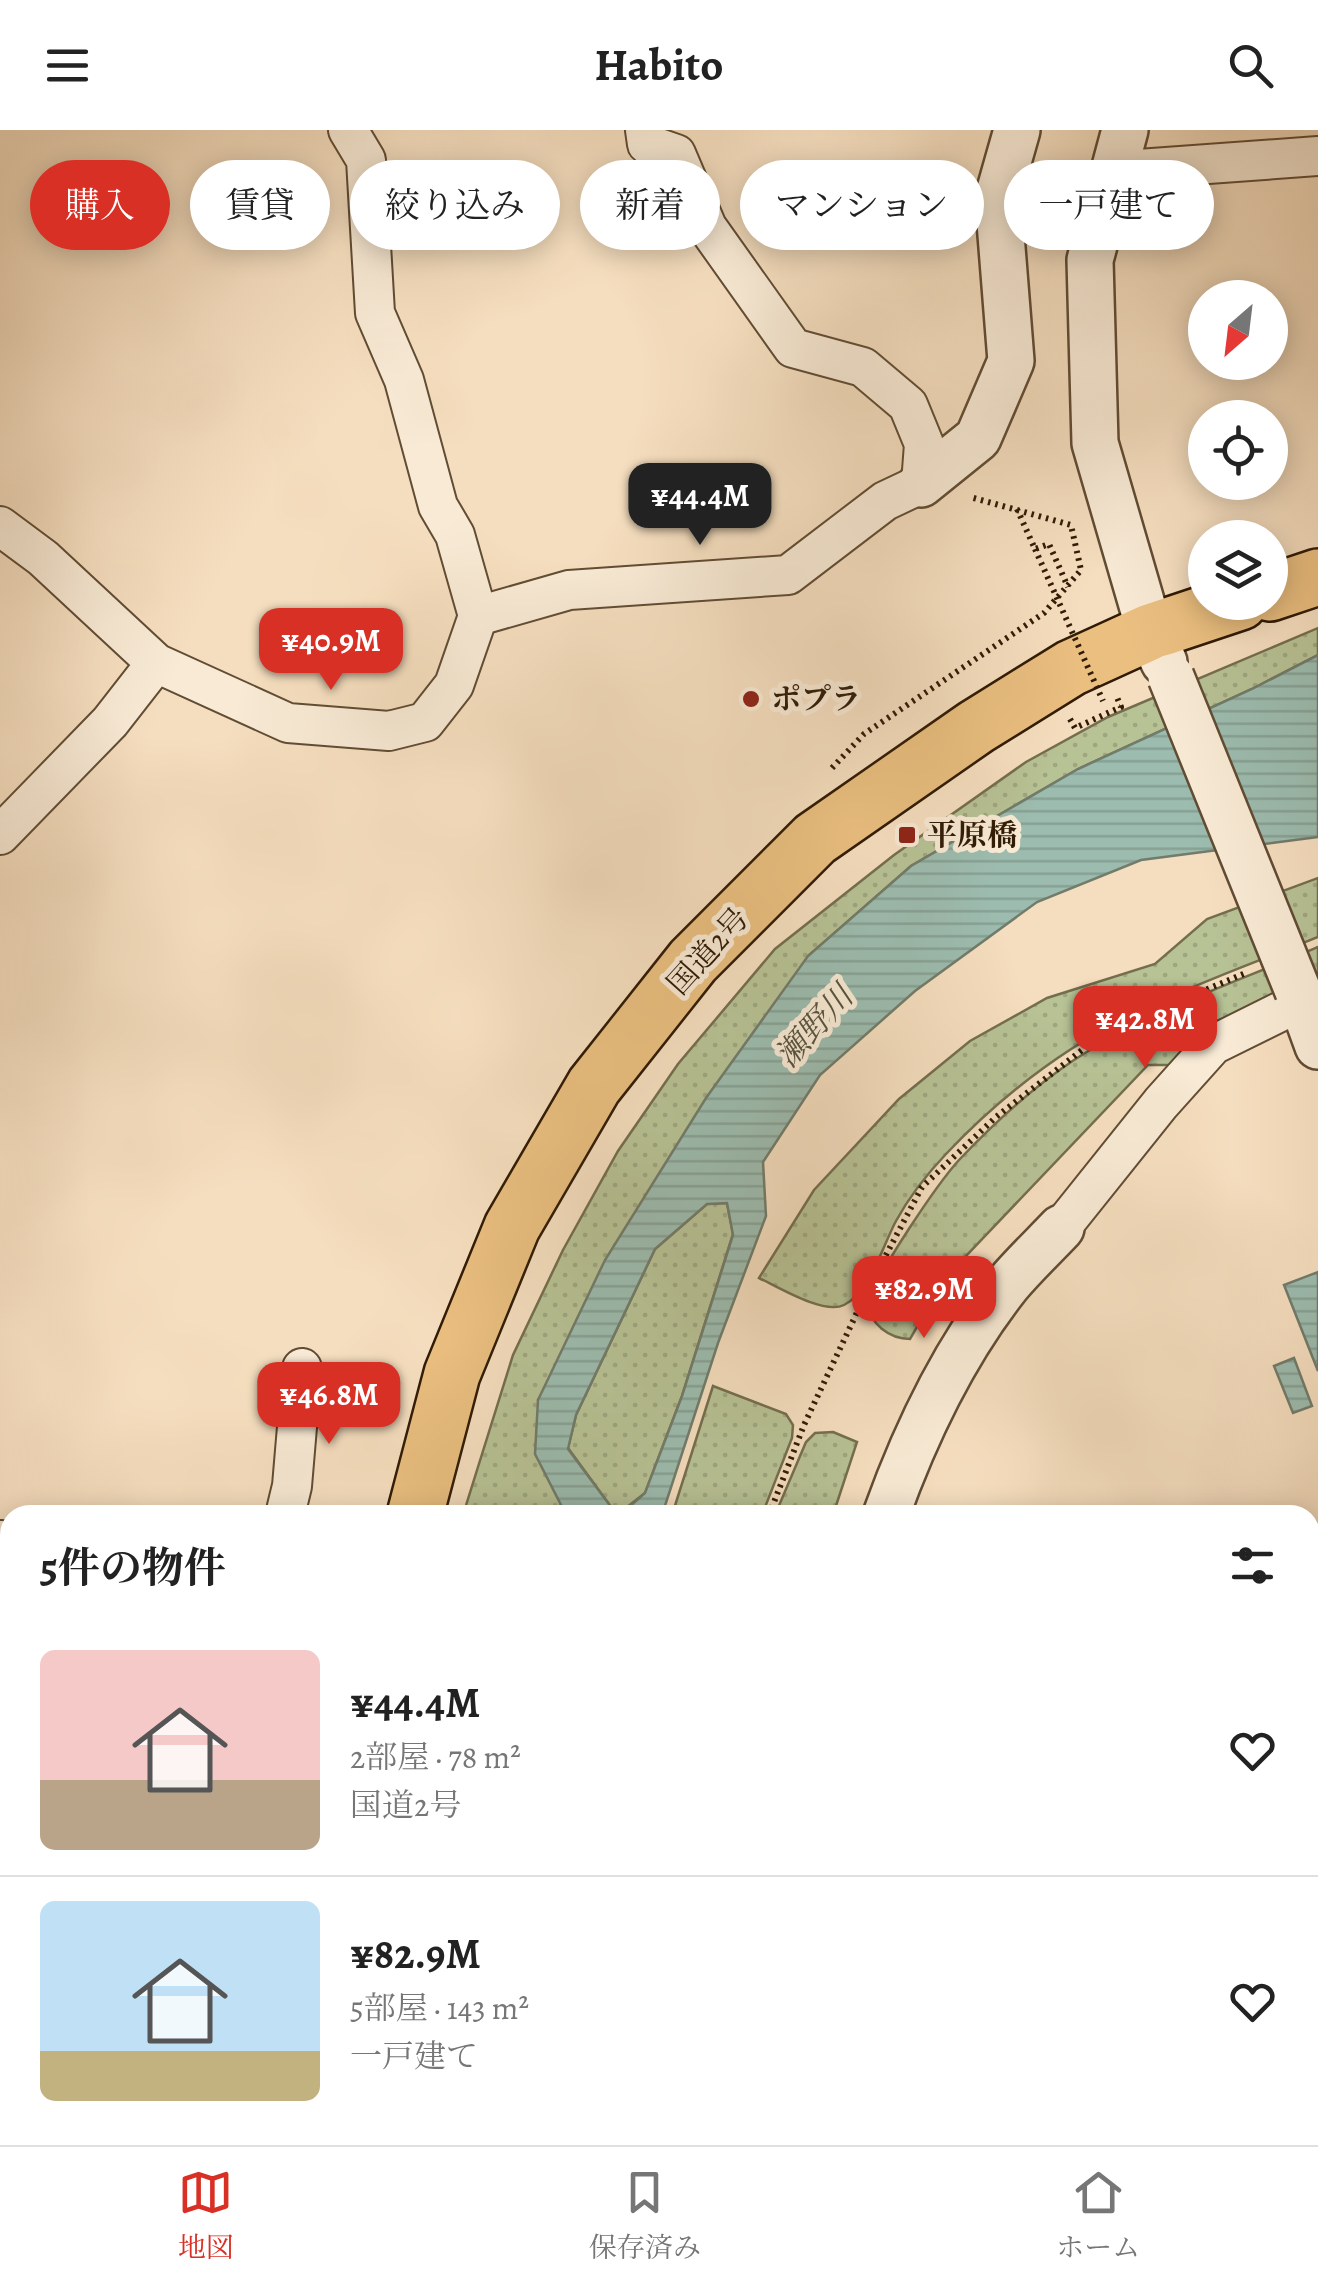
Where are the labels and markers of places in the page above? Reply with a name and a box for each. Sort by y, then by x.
pin: ¥44.4M [619,463,781,548]
pin: ¥40.9M [250,608,412,693]
place label: ポプラ [771,679,861,719]
marker: ポプラ [740,688,762,710]
place label: 平原橋 [927,815,1017,855]
marker: 平原橋 [896,824,918,846]
pin: ¥42.8M [1064,986,1226,1071]
pin: ¥82.9M [843,1256,1005,1341]
pin: ¥46.8M [248,1362,410,1447]

